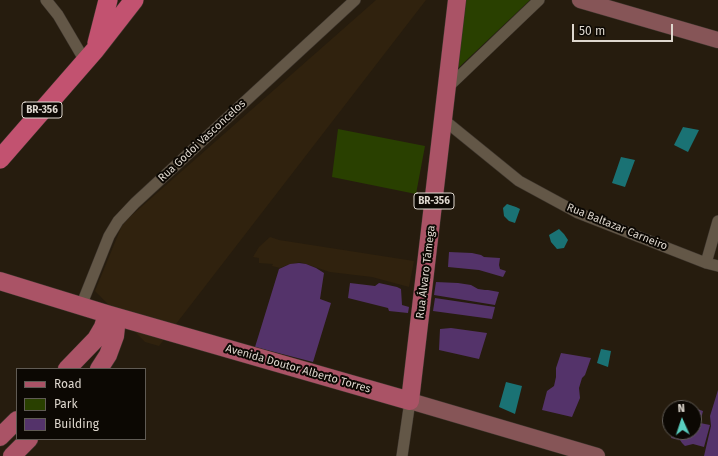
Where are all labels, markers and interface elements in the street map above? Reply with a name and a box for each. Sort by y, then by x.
scale bar [574,16,675,42]
text: 50 m [579,24,605,38]
street label: Rua Godoi Vasconcelos [156,97,248,185]
road number: BR-356 [22,102,62,118]
road number: BR-356 [414,193,454,209]
street label: Rua Baltazar Carneiro [565,201,669,253]
street label: Rua Álvaro Támega [414,225,438,319]
street label: Avenida Doutor Alberto Torres [224,342,372,396]
legend [16,368,146,440]
text: Road [54,377,82,391]
text: Park [54,397,78,411]
north arrow [662,400,702,440]
text: N [677,402,685,415]
text: Building [54,417,99,431]

